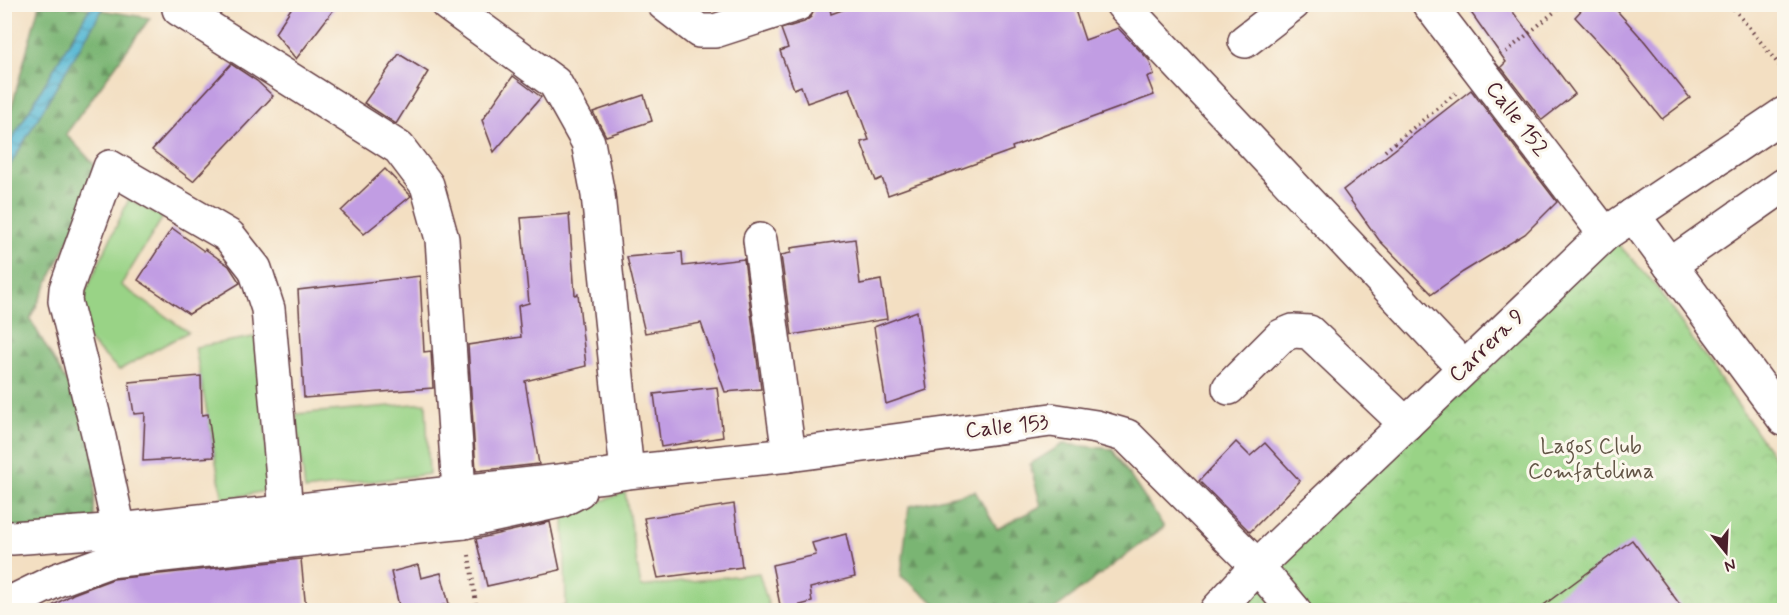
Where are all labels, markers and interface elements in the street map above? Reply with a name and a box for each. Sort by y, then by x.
street label: Calle 152 [1479,76,1555,162]
street label: Carrera 9 [1443,303,1531,389]
street label: Calle 153 [964,409,1050,445]
park label: Lagos Club Comfatolima [1528,433,1654,486]
north arrow [1696,522,1756,582]
text: N [1722,553,1738,576]

